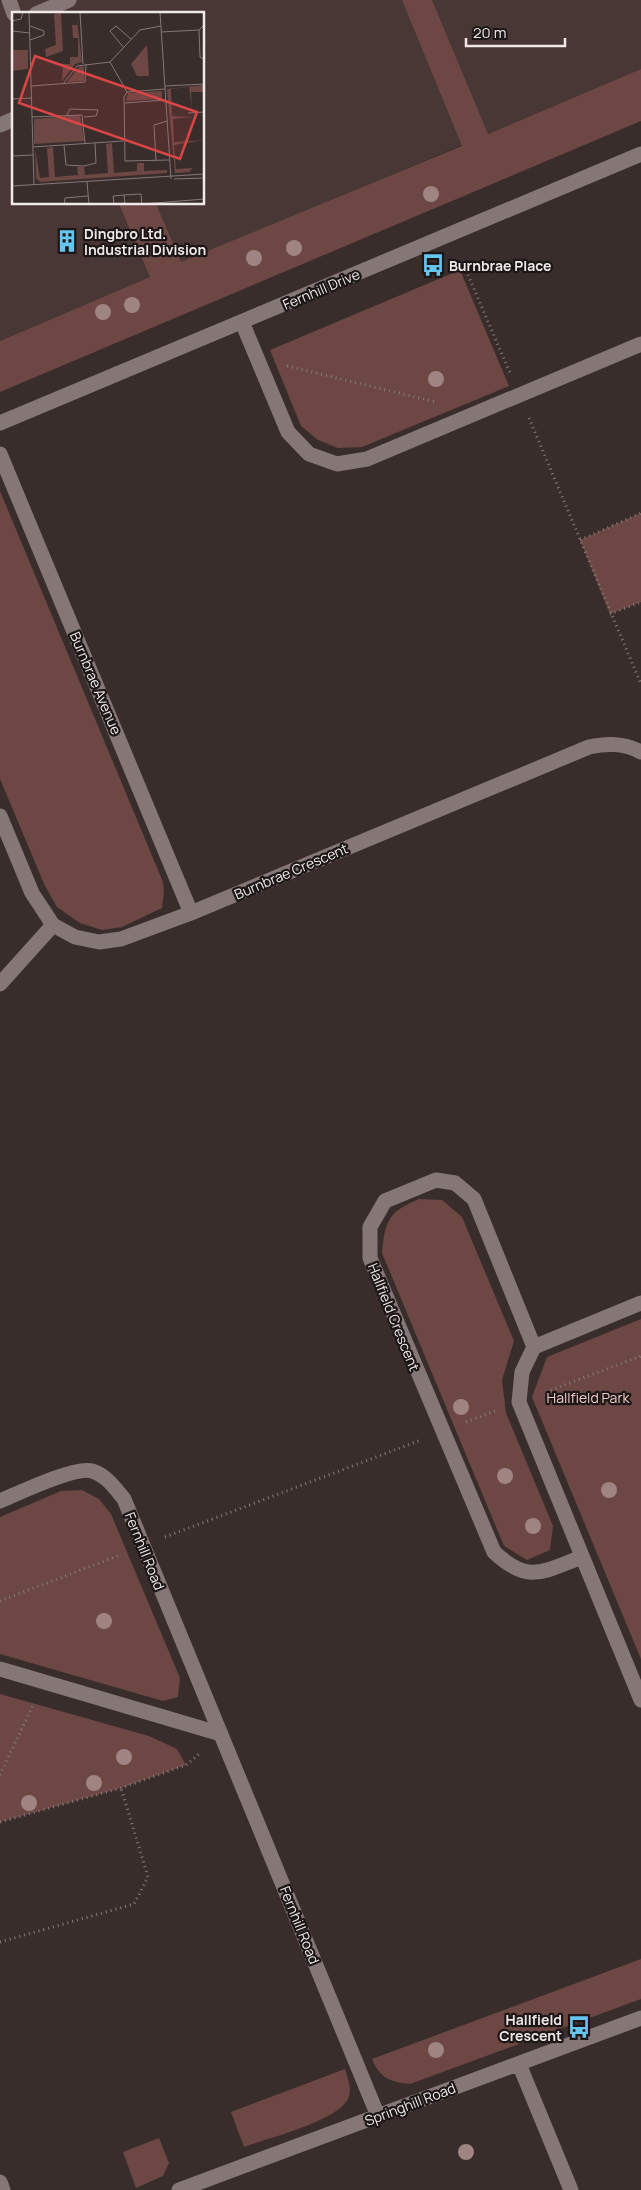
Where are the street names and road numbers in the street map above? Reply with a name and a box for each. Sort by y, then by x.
street label: Fernhill Drive [280,264,362,314]
street label: Burnbrae Avenue [66,629,126,737]
street label: Burnbrae Crescent [231,838,351,904]
street label: Hallfield Crescent [364,1260,424,1374]
street label: Fernhill Road [121,1509,169,1593]
street label: Fernhill Road [276,1883,324,1967]
street label: Springhill Road [362,2078,458,2130]

